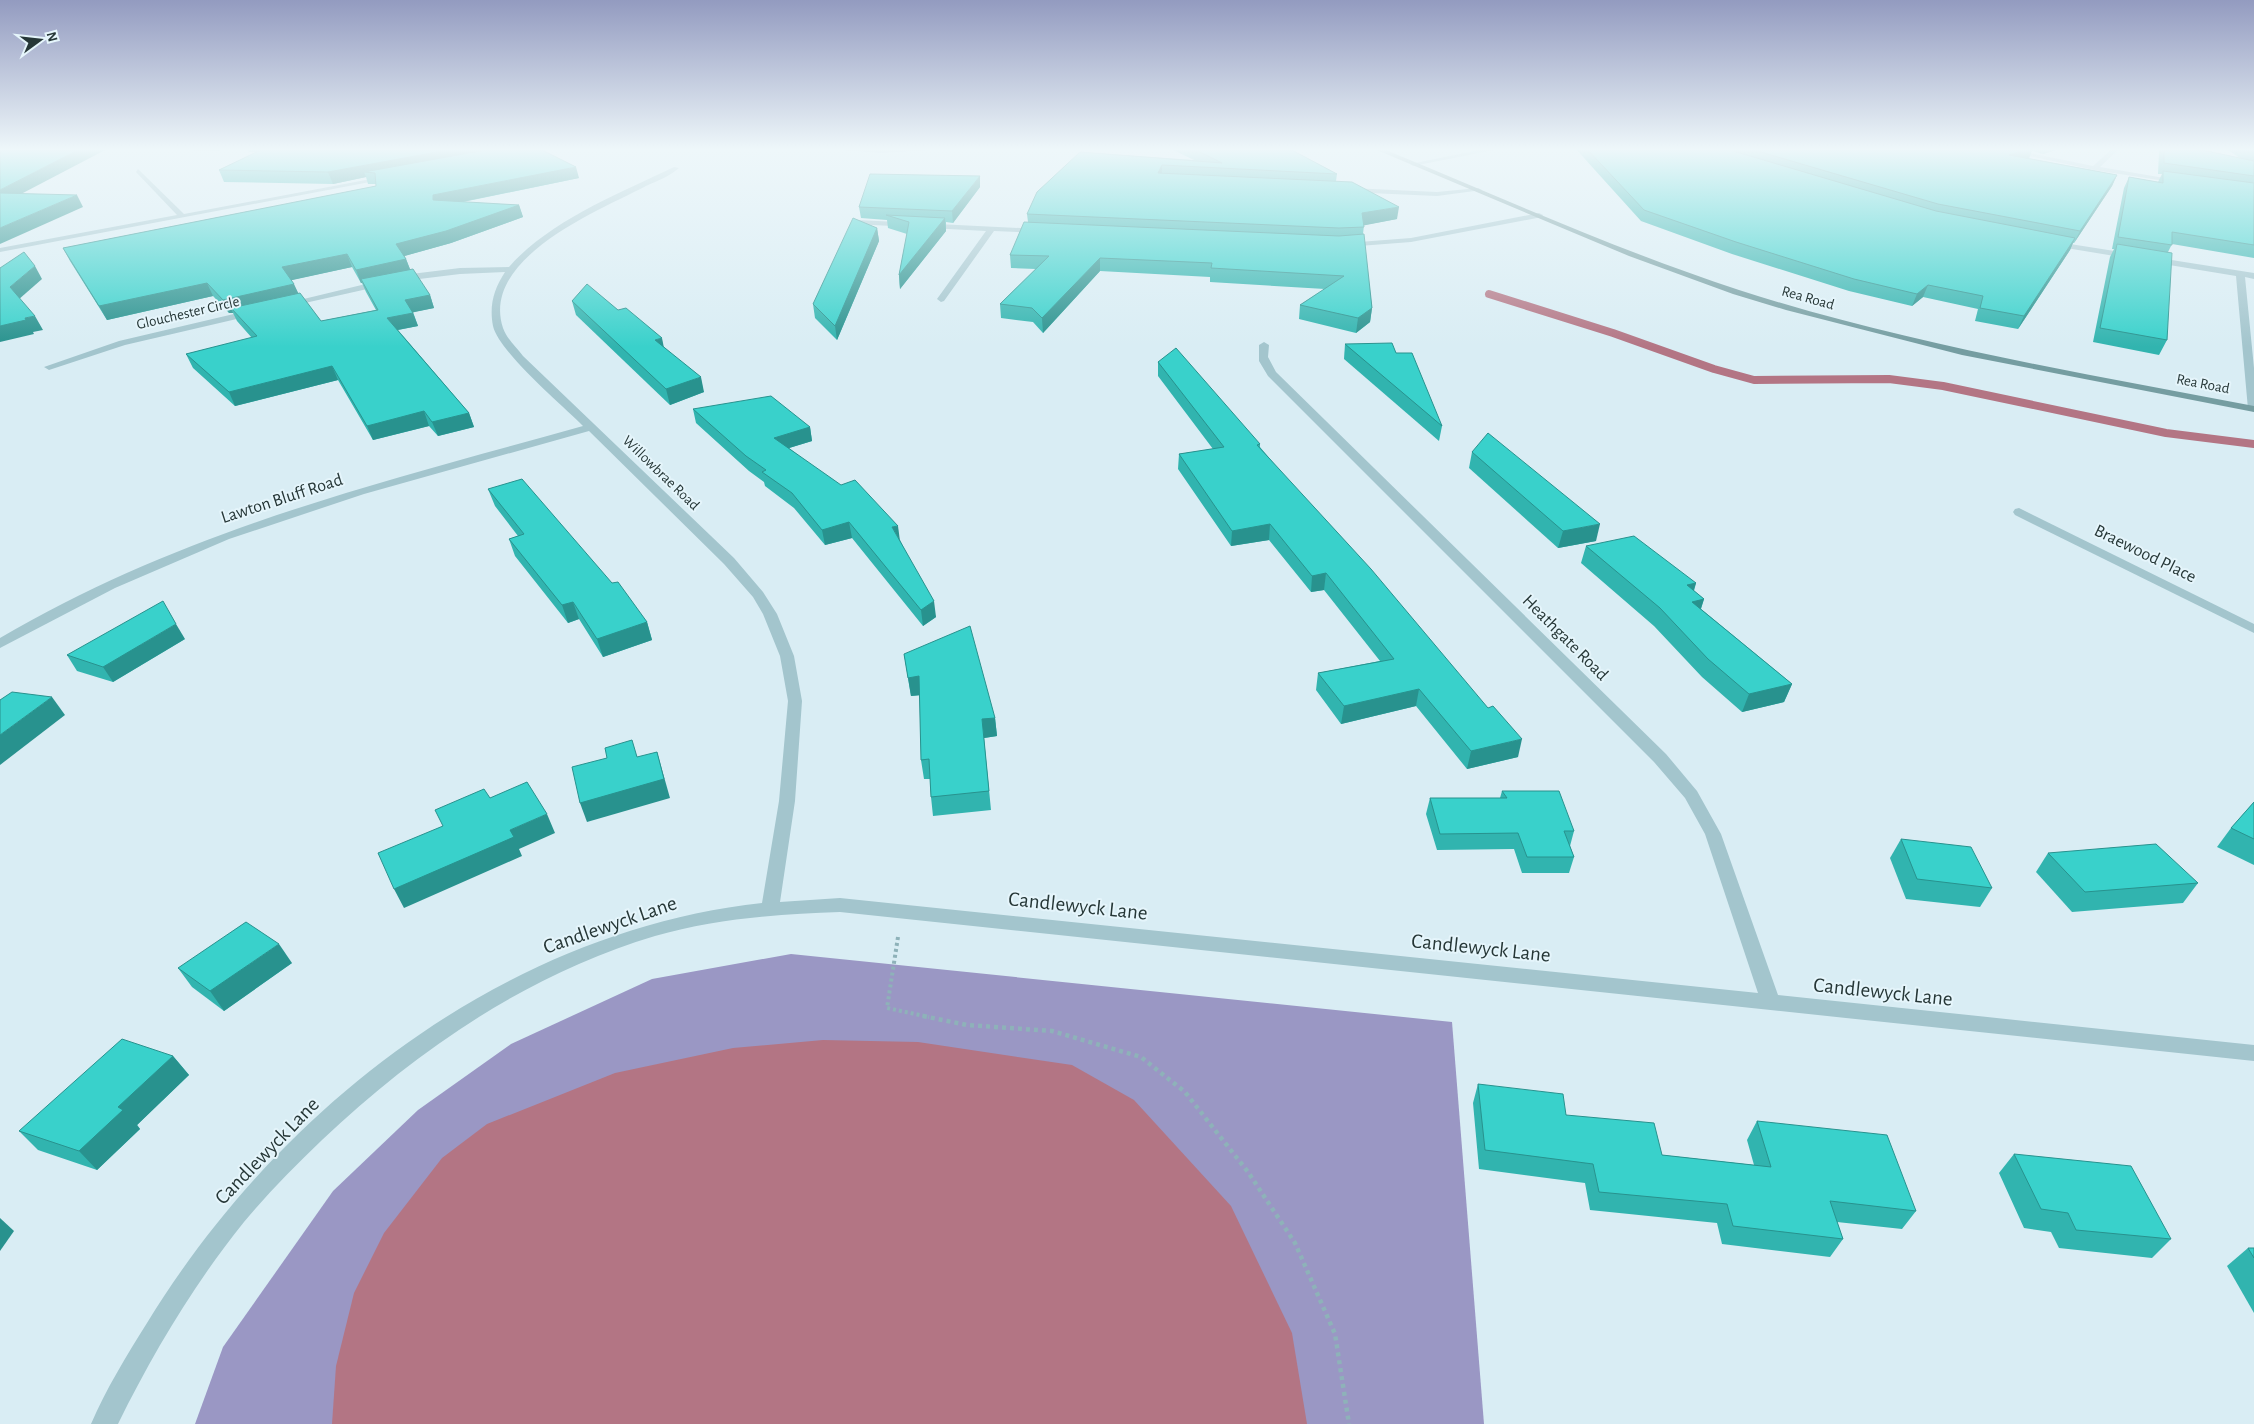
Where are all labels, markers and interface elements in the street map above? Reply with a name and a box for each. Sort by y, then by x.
north arrow [15,15,65,65]
text: N [44,30,60,43]
street label: Rea Road [1780,283,1836,313]
street label: Glouchester Circle [135,294,241,332]
street label: Rea Road [2175,371,2231,397]
street label: Willowbrae Road [620,433,702,513]
street label: Lawton Bluff Road [219,471,345,527]
street label: Braewood Place [2091,522,2199,586]
street label: Heathgate Road [1519,592,1611,684]
street label: Candlewyck Lane [1007,888,1149,924]
street label: Candlewyck Lane [541,892,679,958]
street label: Candlewyck Lane [1410,930,1552,966]
street label: Candlewyck Lane [1812,974,1954,1010]
street label: Candlewyck Lane [211,1093,323,1209]

